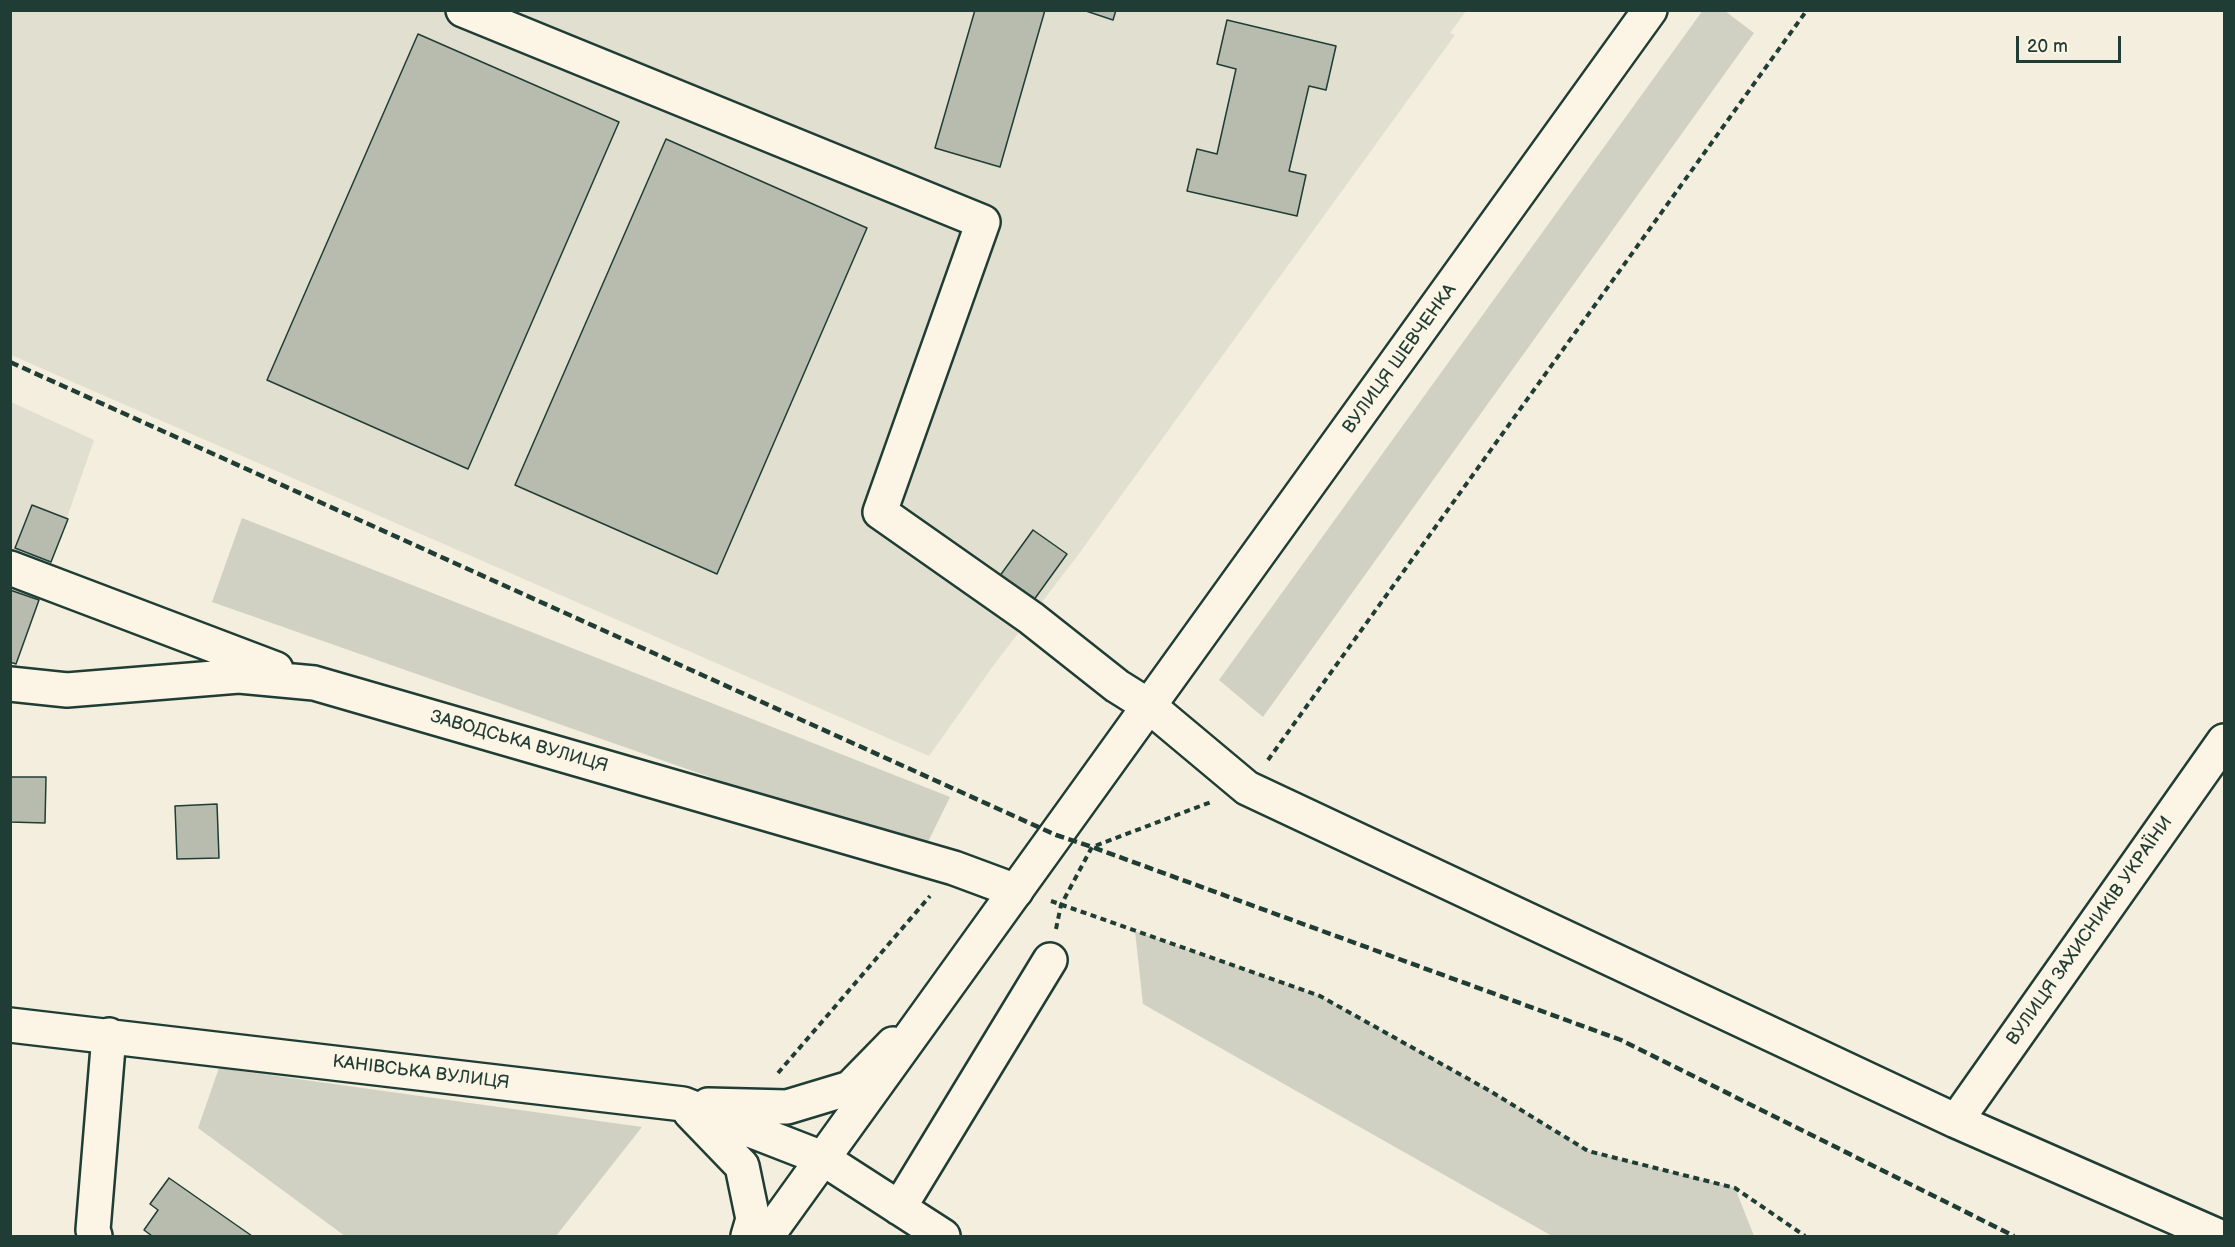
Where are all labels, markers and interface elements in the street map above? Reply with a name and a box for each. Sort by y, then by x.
scale bar [2019,24,2124,62]
text: 20 m [2027,36,2068,57]
street label: ВУЛИЦЯ ШЕВЧЕНКА [1339,280,1461,438]
street label: ЗАВОДСЬКА ВУЛИЦЯ [428,706,610,778]
street label: ВУЛИЦЯ ЗАХИСНИКІВ УКРАЇНИ [2002,812,2178,1050]
street label: КАНІВСЬКА ВУЛИЦЯ [331,1051,511,1095]

